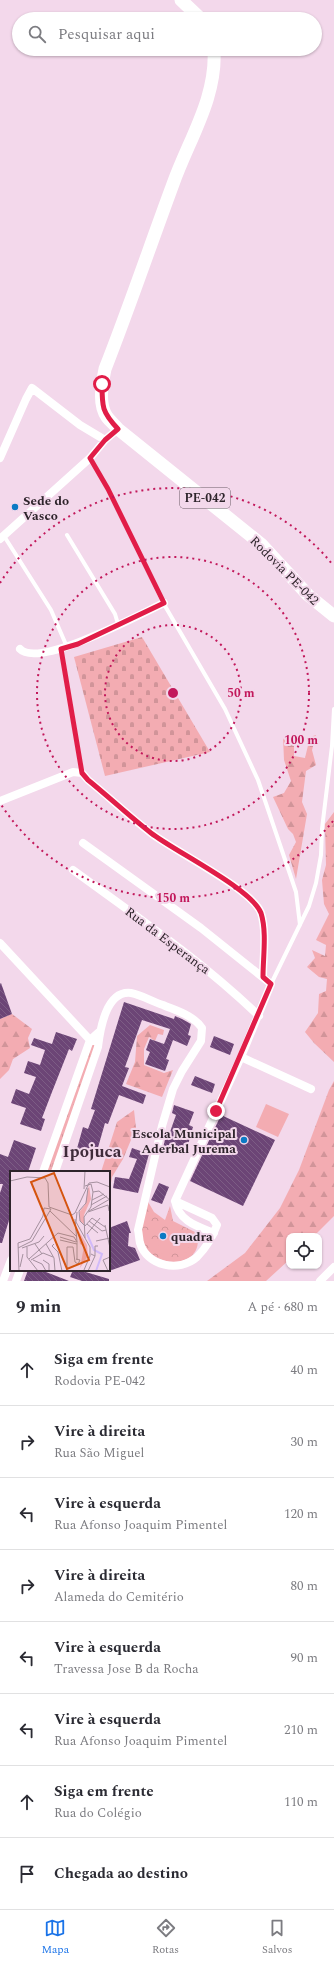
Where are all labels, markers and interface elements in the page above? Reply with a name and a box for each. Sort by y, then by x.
search box [12,12,322,56]
icon: search [26,23,48,45]
text: Pesquisar aqui [58,23,155,46]
route start [93,375,111,393]
road number: PE-042 [180,488,230,508]
place label: Sede do Vasco [23,491,69,526]
marker: Sede do Vasco [10,502,20,512]
street label: Rodovia PE-042 [245,531,324,610]
text: 50 m [227,684,255,703]
centre of rings [166,686,180,700]
text: 100 m [284,731,318,750]
text: 150 m [156,889,190,908]
street label: Rua da Esperança [121,902,215,980]
route end [207,1102,225,1120]
place label: Escola Municipal Aderbal Jurema [132,1124,236,1159]
marker: Escola Municipal Aderbal Jurema [239,1135,249,1145]
district label: Ipojuca [62,1139,122,1165]
inset map [10,1171,110,1271]
place label: quadra [171,1227,213,1247]
marker: quadra [158,1231,168,1241]
map controls [286,1233,322,1269]
button: locate [286,1233,322,1269]
text: 9 min [16,1294,61,1320]
text: A pé · 680 m [248,1297,318,1317]
text: Siga em frente [54,1348,154,1371]
icon: ahead [16,1359,38,1381]
text: 40 m [291,1360,318,1380]
text: Rodovia PE-042 [54,1371,145,1391]
text: Vire à direita [54,1420,145,1443]
icon: right [16,1431,38,1453]
text: 30 m [291,1432,318,1452]
text: Rua São Miguel [54,1443,144,1463]
text: Vire à esquerda [54,1492,161,1515]
icon: left [16,1503,38,1525]
text: 120 m [284,1504,318,1524]
text: Rua Afonso Joaquim Pimentel [54,1515,227,1535]
text: Vire à direita [54,1564,145,1587]
icon: right [16,1575,38,1597]
text: 80 m [291,1576,318,1596]
text: Alameda do Cemitério [54,1587,184,1607]
text: Vire à esquerda [54,1636,161,1659]
icon: left [16,1647,38,1669]
text: 90 m [291,1648,318,1668]
text: Travessa Jose B da Rocha [54,1659,199,1679]
text: Vire à esquerda [54,1708,161,1731]
icon: left [16,1719,38,1741]
text: 210 m [284,1720,318,1740]
text: Rua Afonso Joaquim Pimentel [54,1731,227,1751]
text: Siga em frente [54,1780,154,1803]
icon: ahead [16,1791,38,1813]
text: 110 m [284,1792,318,1812]
text: Rua do Colégio [54,1803,142,1823]
text: Chegada ao destino [54,1862,188,1885]
icon: arrive [16,1863,38,1885]
tab: Mapa [41,1917,69,1958]
tab: Rotas [152,1917,179,1958]
tab: Salvos [262,1917,293,1958]

